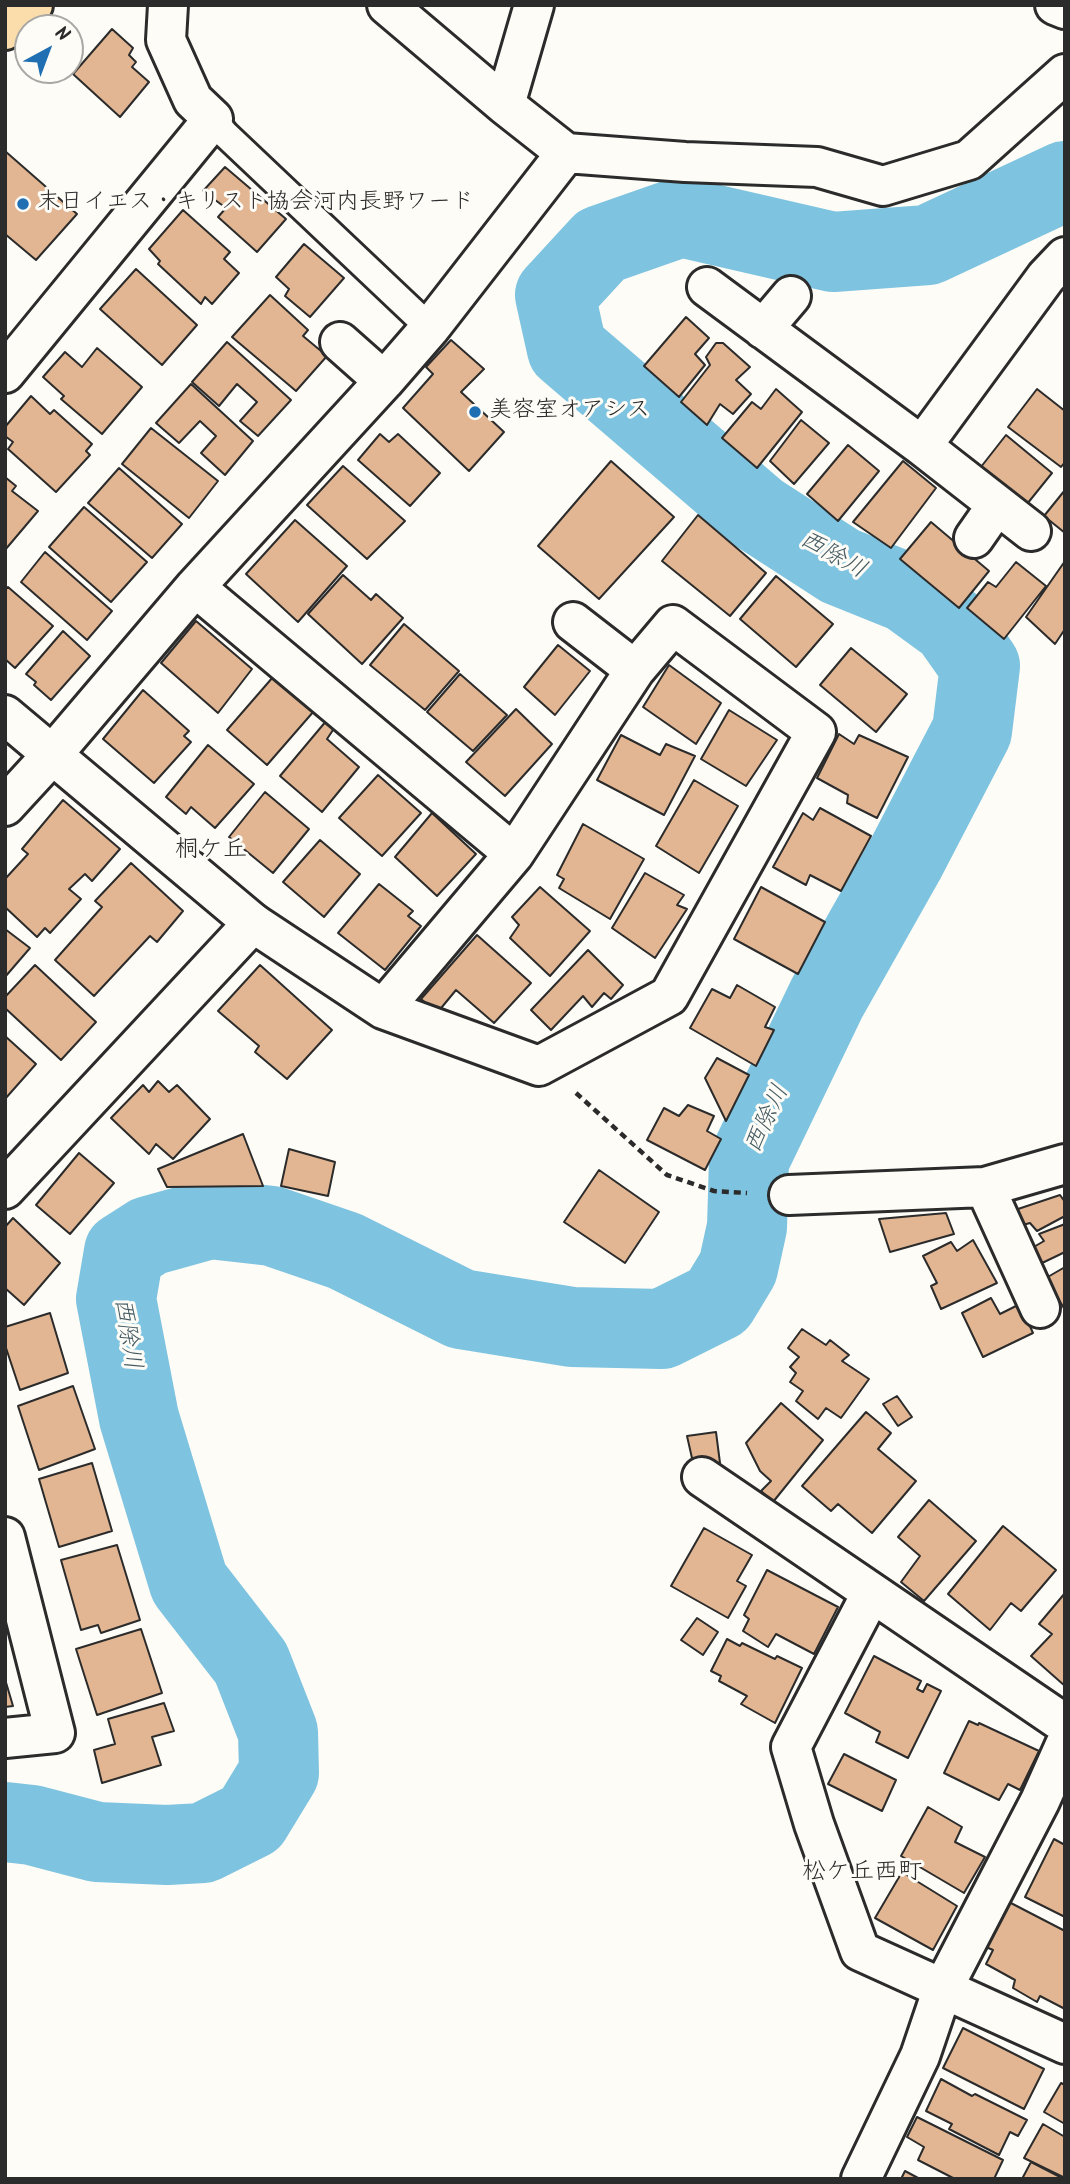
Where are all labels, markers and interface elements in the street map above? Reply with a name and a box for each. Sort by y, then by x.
north arrow [14,14,84,84]
text: N [47,19,76,50]
place label: 末日イエス・キリスト協会河内長野ワード [37,190,474,218]
marker: 末日イエス・キリスト協会河内長野ワード [15,196,31,212]
place label: 美容室オアシス [489,398,650,426]
marker: 美容室オアシス [467,404,483,420]
water label: 西除川 [794,527,870,587]
district label: 桐ケ丘 [175,838,247,866]
water label: 西除川 [741,1081,797,1159]
water label: 西除川 [105,1296,145,1372]
district label: 松ケ丘西町 [802,1860,922,1888]

